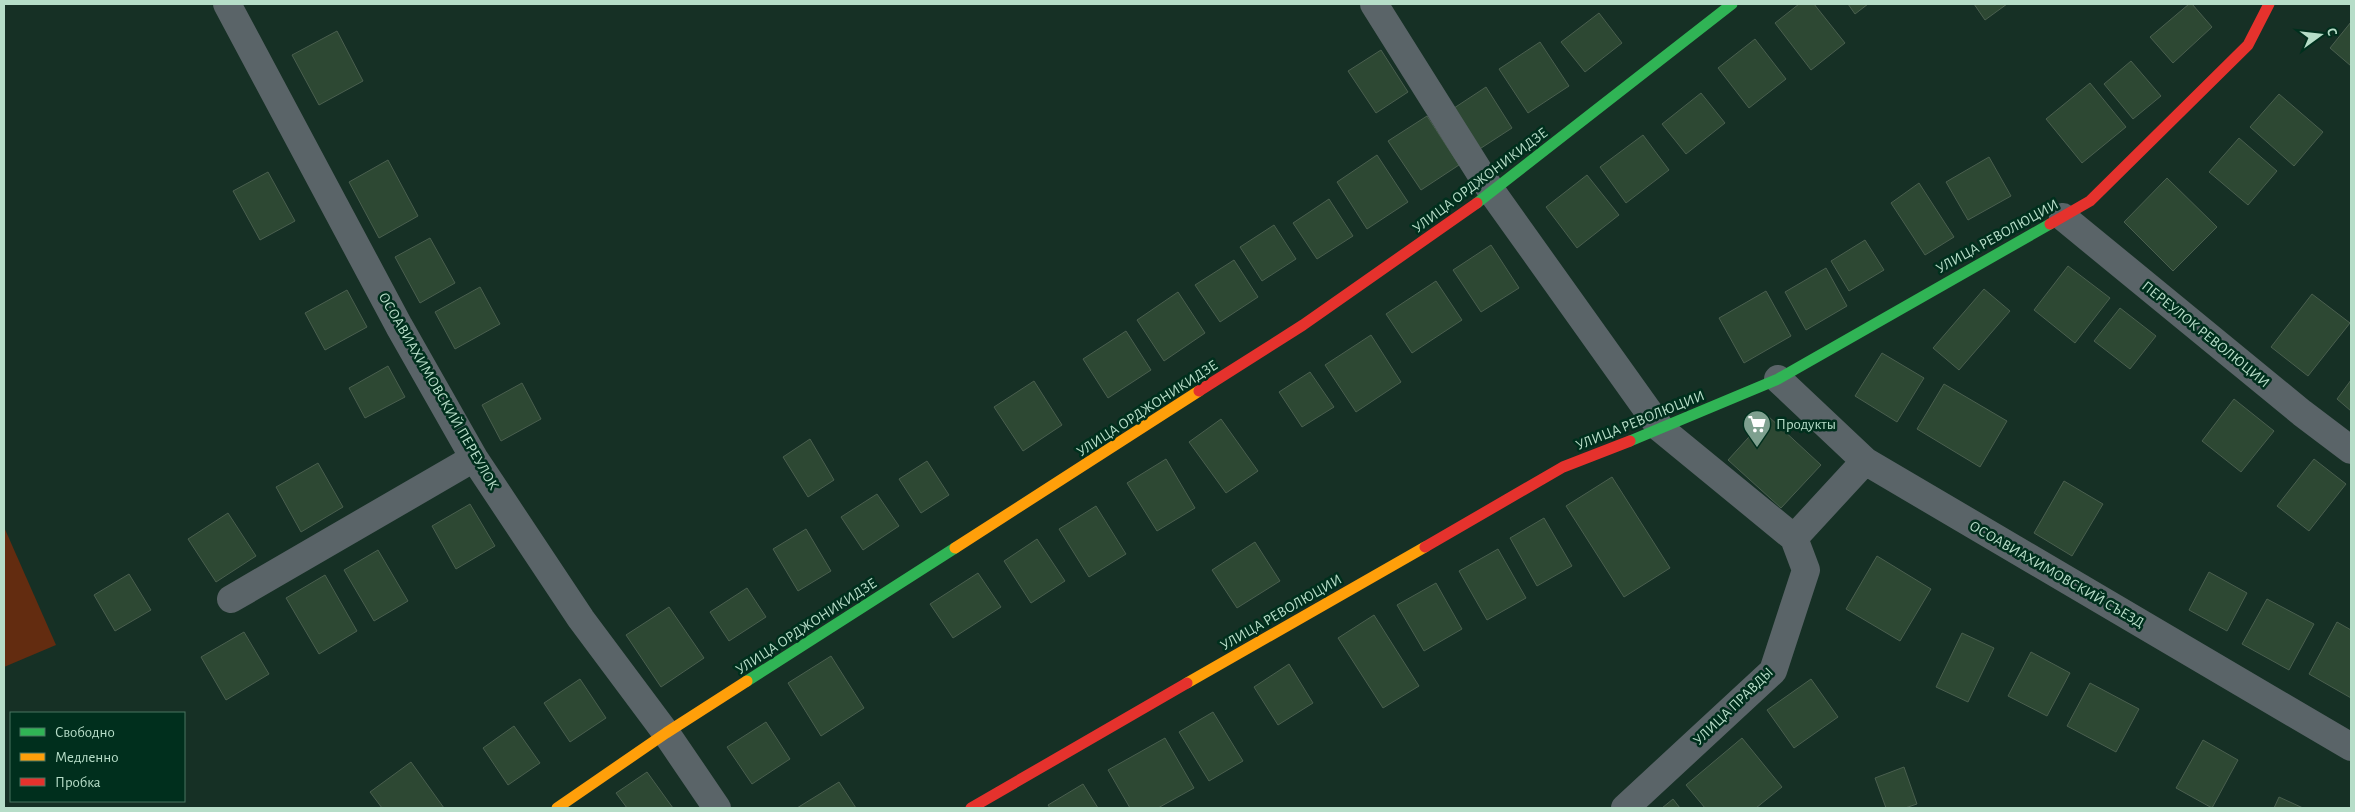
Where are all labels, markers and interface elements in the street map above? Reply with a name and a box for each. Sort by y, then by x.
north arrow [2295,10,2345,60]
text: С [2324,26,2339,38]
street label: УЛИЦА ОРДЖОНИКИДЗЕ [1410,125,1551,236]
street label: УЛИЦА РЕВОЛЮЦИИ [1934,197,2061,276]
street label: ПЕРЕУЛОК РЕВОЛЮЦИИ [2139,278,2272,390]
street label: ОСОАВИАХИМОВСКИЙ ПЕРЕУЛОК [376,290,502,493]
street label: УЛИЦА ОРДЖОНИКИДЗЕ [1074,357,1220,460]
street label: УЛИЦА РЕВОЛЮЦИИ [1574,388,1707,453]
supermarket icon: Продукты [1742,409,1772,448]
place label: Продукты [1776,417,1836,432]
street label: ОСОАВИАХИМОВСКИЙ СЪЕЗД [1967,518,2147,631]
street label: УЛИЦА РЕВОЛЮЦИИ [1218,572,1344,653]
street label: УЛИЦА ОРДЖОНИКИДЗЕ [733,575,879,678]
street label: УЛИЦА ПРАВДЫ [1691,665,1776,748]
legend [10,712,185,802]
text: Свободно [55,725,115,740]
text: Медленно [55,750,119,765]
text: Пробка [55,775,101,790]

